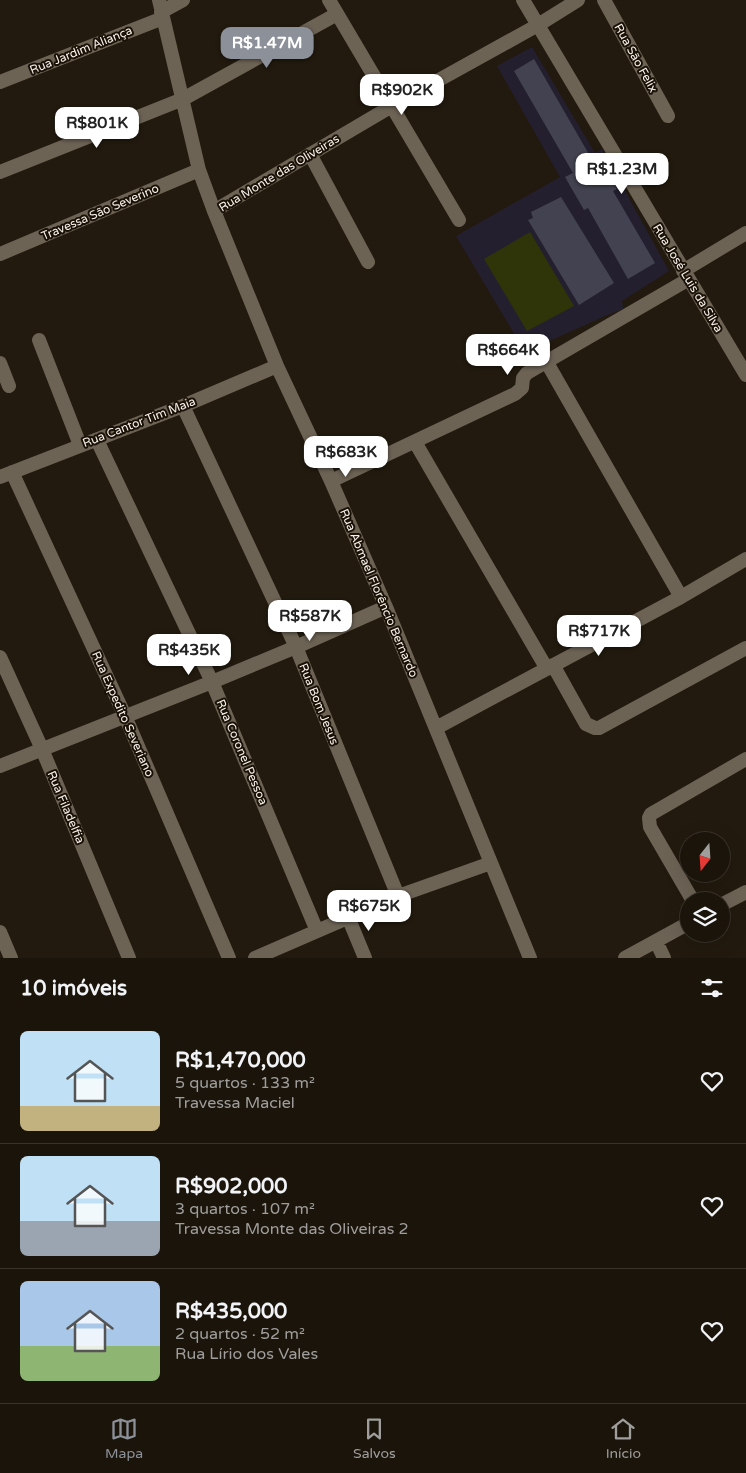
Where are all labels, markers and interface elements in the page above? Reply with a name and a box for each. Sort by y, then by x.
street label: Rua São Felix [611,21,661,95]
street label: Rua Jardim Aliança [28,23,134,77]
pin: R$1.47M [221,27,313,69]
text: R$1.47M [232,33,302,53]
pin: R$902K [361,74,443,116]
text: R$902K [371,80,433,100]
pin: R$801K [56,106,138,149]
text: R$801K [66,113,128,133]
street label: Rua Monte das Oliveiras [216,131,342,215]
pin: R$1.23M [576,152,668,195]
text: R$1.23M [586,159,658,179]
street label: Travessa São Severino [39,181,161,243]
street label: Rua José Luis da Silva [650,221,726,335]
pin: R$664K [467,334,549,376]
text: R$664K [477,340,539,360]
street label: Rua Cantor Tim Maia [81,394,197,450]
pin: R$683K [305,436,387,478]
text: R$683K [315,442,377,462]
street label: Rua Abmael Florêncio Bernardo [337,507,421,679]
pin: R$587K [269,600,351,642]
text: R$587K [279,606,341,626]
pin: R$717K [558,614,640,657]
text: R$717K [568,621,630,641]
pin: R$435K [148,634,230,676]
text: R$435K [158,640,220,660]
street label: Rua Expedito Severiano [89,649,157,779]
street label: Rua Bom Jesus [296,661,342,747]
street label: Rua Coronel Pessoa [213,697,271,807]
street label: Rua Filadelfia [44,769,88,845]
north arrow [680,832,730,882]
map controls [680,832,730,942]
pin: R$675K [328,890,410,932]
button: layers [680,892,730,942]
text: R$675K [338,896,400,916]
icon: filters [698,974,726,1002]
text: 10 imóveis [20,976,127,1001]
text: R$1,470,000 [175,1048,306,1073]
icon: home [60,1051,120,1111]
icon: heart [698,1067,726,1095]
text: 5 quartos · 133 m² [175,1073,315,1093]
text: Travessa Maciel [175,1093,295,1113]
text: R$902,000 [175,1174,287,1199]
icon: home [60,1176,120,1236]
icon: heart [698,1192,726,1220]
text: 3 quartos · 107 m² [175,1199,315,1219]
text: Travessa Monte das Oliveiras 2 [175,1219,409,1239]
text: R$435,000 [175,1299,287,1324]
icon: home [60,1301,120,1361]
icon: heart [698,1317,726,1345]
text: 2 quartos · 52 m² [175,1324,305,1344]
text: Rua Lírio dos Vales [175,1344,318,1364]
tab: Mapa [105,1415,143,1462]
tab: Salvos [353,1415,396,1462]
tab: Início [606,1415,641,1462]

